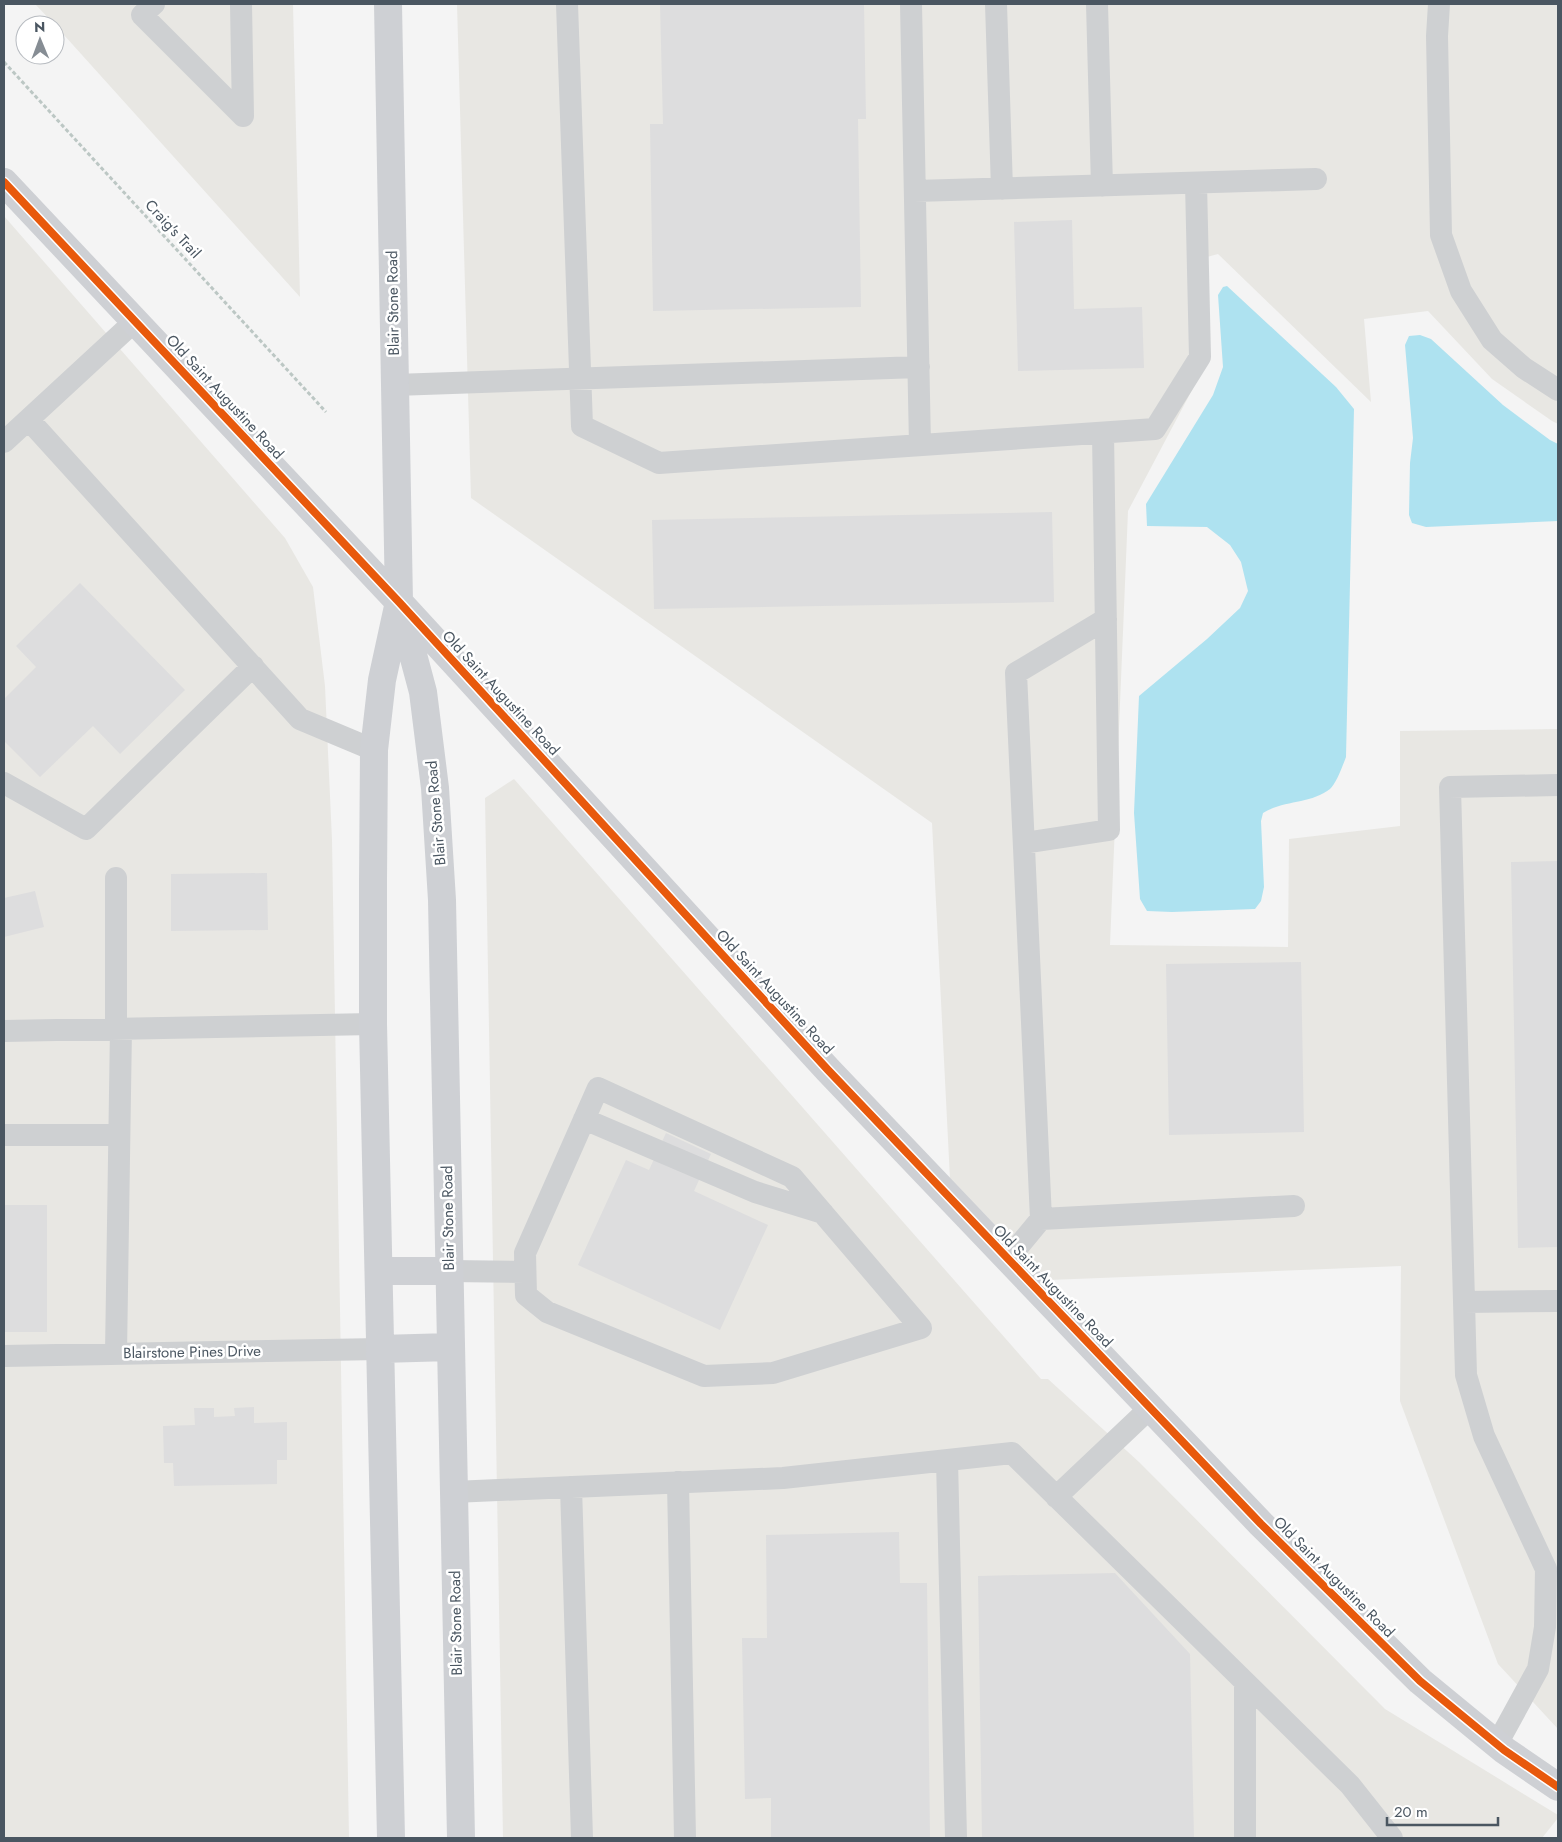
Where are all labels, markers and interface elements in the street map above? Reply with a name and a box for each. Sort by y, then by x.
north arrow [15,15,65,65]
text: N [34,17,46,37]
street label: Craig's Trail [140,195,206,263]
street label: Blair Stone Road [381,250,405,356]
street label: Old Saint Augustine Road [161,330,289,464]
street label: Old Saint Augustine Road [437,626,565,760]
street label: Blair Stone Road [420,760,452,866]
street label: Old Saint Augustine Road [711,925,839,1059]
street label: Blair Stone Road [436,1165,460,1271]
street label: Old Saint Augustine Road [988,1220,1118,1352]
street label: Blairstone Pines Drive [123,1340,261,1364]
street label: Old Saint Augustine Road [1268,1511,1400,1643]
street label: Blair Stone Road [444,1570,468,1676]
scale bar [1387,1794,1498,1826]
text: 20 m [1394,1801,1428,1823]

